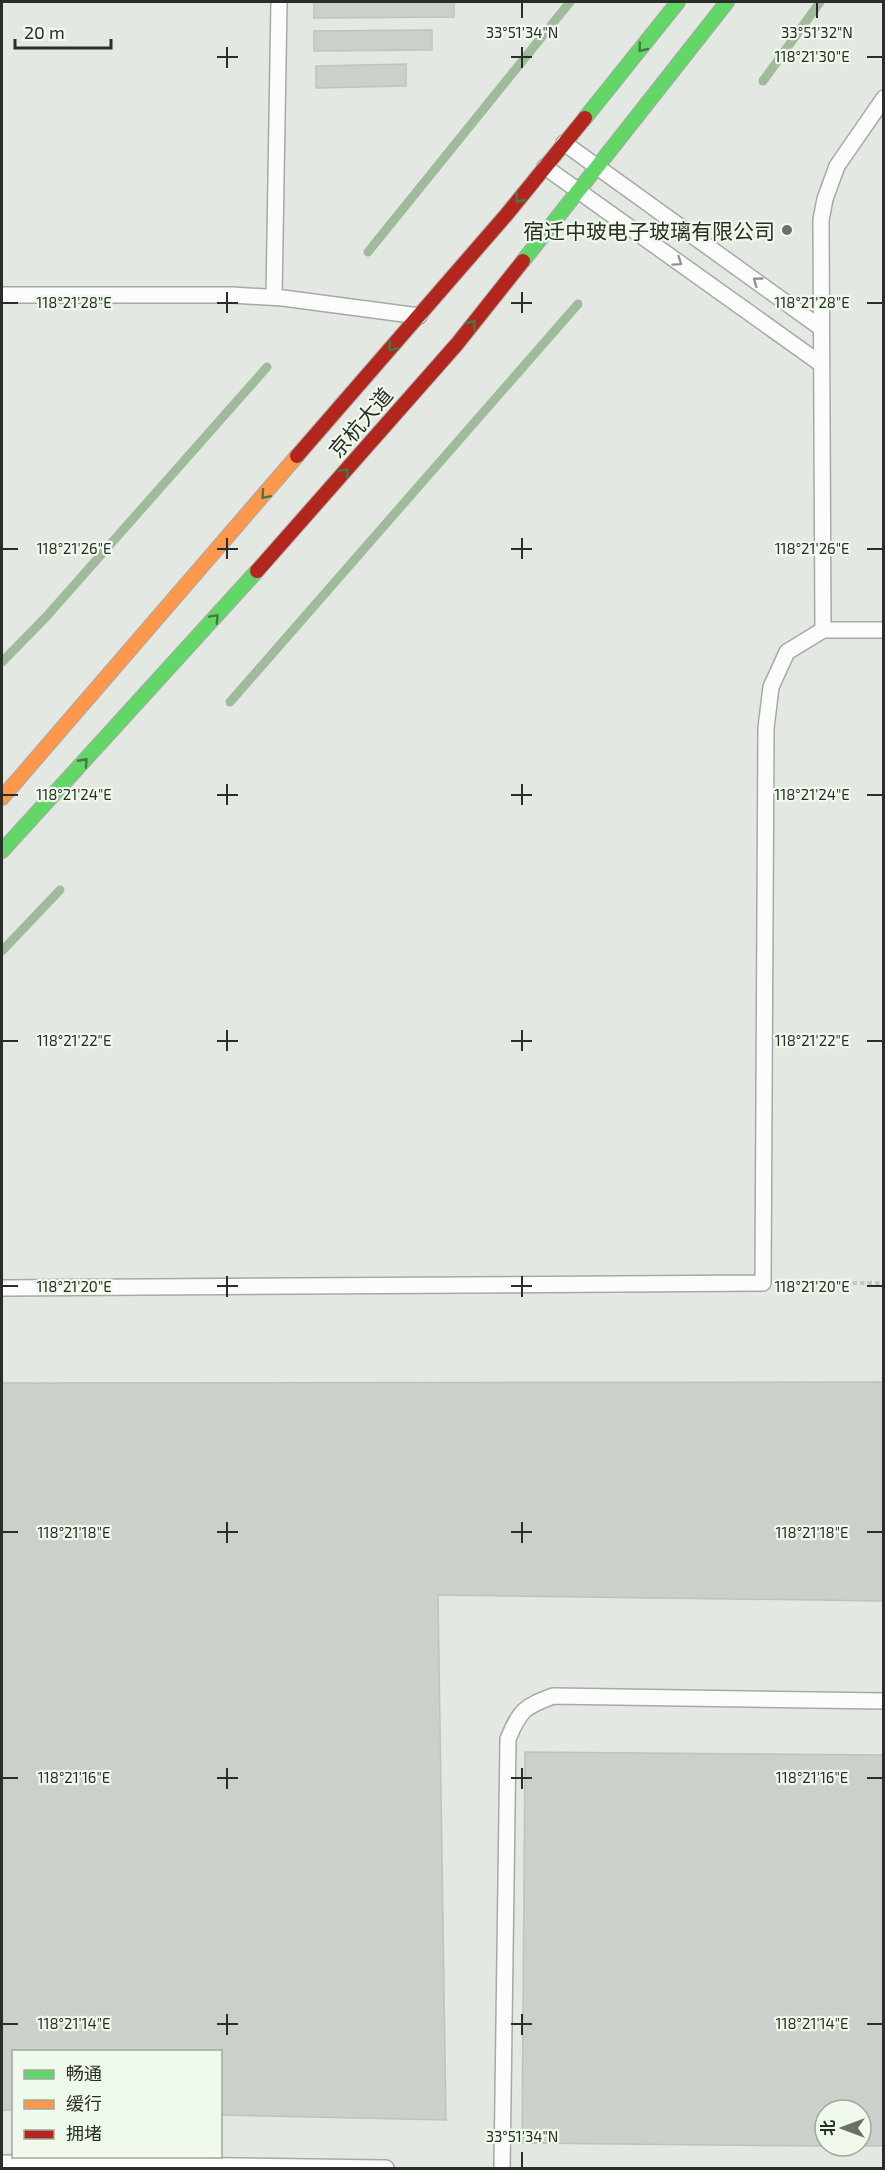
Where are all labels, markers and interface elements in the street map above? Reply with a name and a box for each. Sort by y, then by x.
scale bar [15,12,111,50]
text: 20 m [24,21,65,43]
text: 33°51'34"N [486,23,558,41]
text: 33°51'32"N [781,23,853,41]
one-way arrow [638,41,649,52]
text: 118°21'30"E [774,47,850,65]
one-way arrow [515,192,526,203]
place label: 宿迁中玻电子玻璃有限公司 [523,218,775,243]
marker: 宿迁中玻电子玻璃有限公司 [780,223,794,237]
one-way arrow [672,255,683,266]
one-way arrow [752,277,763,288]
text: 118°21'28"E [36,293,112,311]
text: 118°21'28"E [774,293,850,311]
one-way arrow [465,320,476,331]
one-way arrow [388,340,399,351]
street label: 京杭大道 [323,382,397,462]
one-way arrow [337,468,348,479]
one-way arrow [261,488,272,499]
text: 118°21'26"E [37,539,111,557]
text: 118°21'26"E [775,539,849,557]
one-way arrow [208,614,219,624]
one-way arrow [76,758,87,769]
text: 118°21'24"E [36,785,112,803]
text: 118°21'24"E [774,785,850,803]
text: 118°21'22"E [37,1031,111,1049]
text: 118°21'22"E [775,1031,849,1049]
text: 118°21'20"E [36,1277,112,1295]
text: 118°21'20"E [774,1277,850,1295]
text: 118°21'18"E [38,1523,110,1541]
text: 118°21'18"E [776,1523,848,1541]
text: 118°21'16"E [38,1768,110,1786]
text: 118°21'16"E [776,1768,848,1786]
text: 118°21'14"E [38,2014,110,2032]
text: 118°21'14"E [776,2014,848,2032]
legend [12,2050,222,2158]
text: 畅通 [66,2062,102,2084]
text: 缓行 [66,2092,102,2114]
north arrow [813,2098,873,2158]
text: 北 [818,2120,837,2136]
text: 拥堵 [66,2122,102,2144]
text: 33°51'34"N [486,2127,558,2145]

